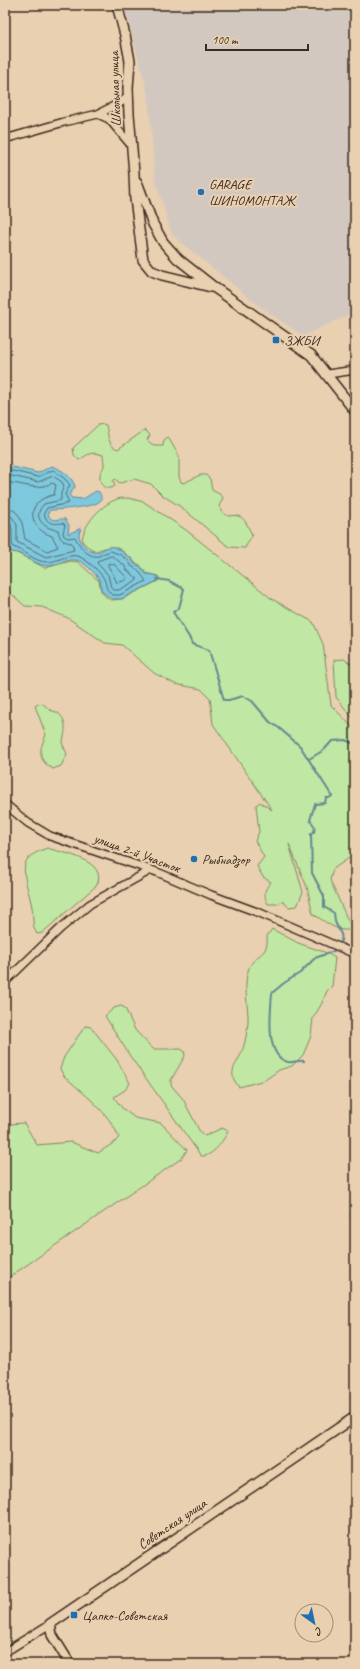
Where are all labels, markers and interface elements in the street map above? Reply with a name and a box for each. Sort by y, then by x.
scale bar [206,26,308,52]
text: 100 m [212,32,239,48]
street label: Школьная улица [105,50,125,127]
place label: GARAGE ШИНОМОНТАЖ [209,176,297,209]
marker: GARAGE ШИНОМОНТАЖ [196,187,206,197]
place label: ЗЖБИ [284,332,321,349]
marker: ЗЖБИ [271,335,281,345]
street label: улица 2-й Участок [91,829,184,877]
place label: Рыбнадзор [202,851,251,868]
marker: Рыбнадзор [189,854,199,864]
street label: Советская улица [134,1494,210,1553]
north arrow [294,1603,334,1643]
place label: Цапко-Советская [82,1607,168,1624]
marker: Цапко-Советская [69,1610,79,1620]
text: С [312,1624,326,1640]

